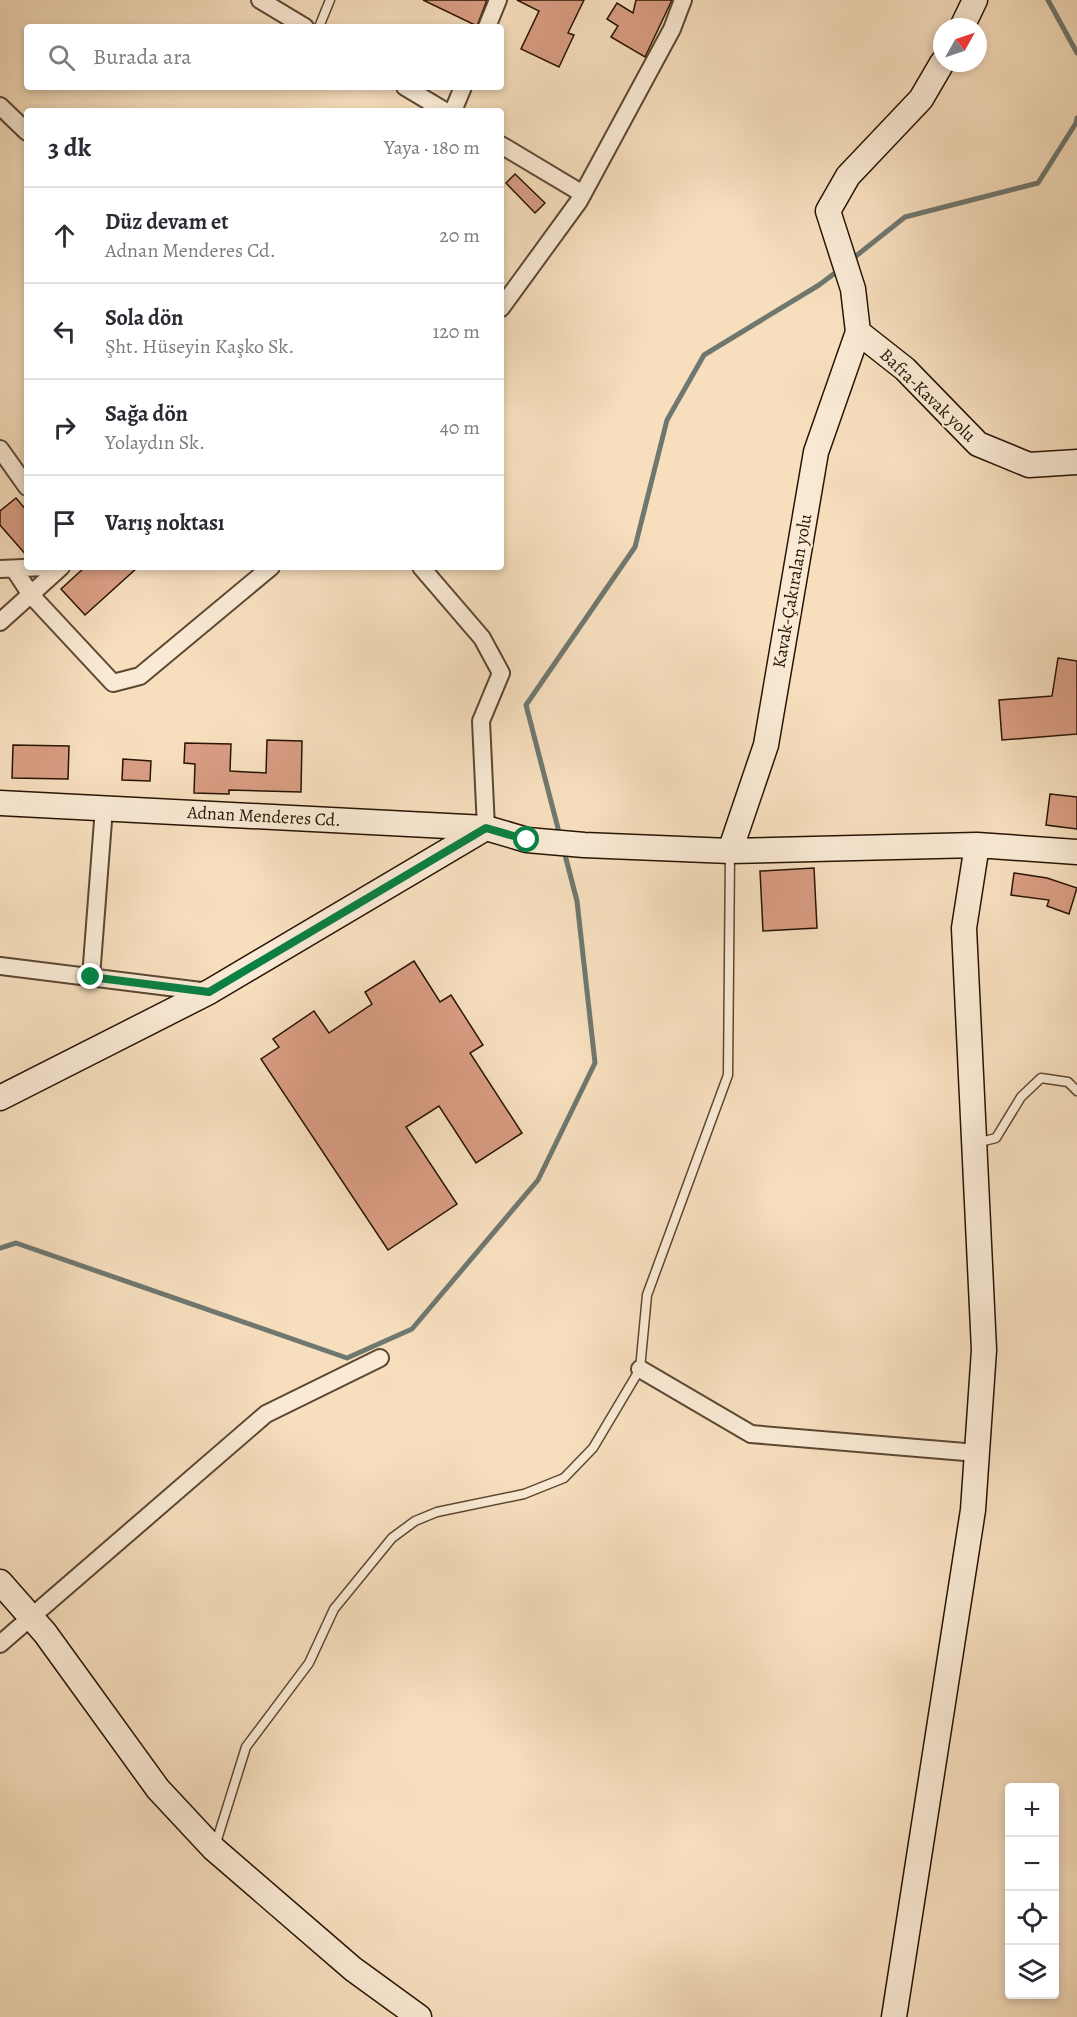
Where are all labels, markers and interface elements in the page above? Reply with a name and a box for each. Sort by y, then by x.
north arrow [933,18,987,72]
search box [24,24,504,90]
icon: search [45,41,78,74]
text: Burada ara [93,42,192,72]
text: 3 dk [48,130,91,165]
text: Yaya · 180 m [384,134,480,161]
text: Düz devam et [105,207,228,237]
icon: ahead [48,219,81,252]
text: 20 m [439,222,480,249]
text: Adnan Menderes Cd. [105,237,276,264]
text: Sola dön [105,303,183,333]
icon: left [48,315,81,348]
text: 120 m [432,318,480,345]
text: Şht. Hüseyin Kaşko Sk. [105,333,294,360]
street label: Bafra-Kavak yolu [875,343,982,447]
text: Sağa dön [105,399,188,429]
icon: right [48,411,81,444]
text: 40 m [440,414,480,441]
text: Yolaydın Sk. [105,429,205,456]
icon: arrive [48,507,81,540]
text: Varış noktası [105,508,224,538]
street label: Kavak-Çakıralan yolu [767,512,817,670]
street label: Adnan Menderes Cd. [186,800,341,832]
route start [513,826,539,852]
route end [77,963,103,989]
map controls [1005,1783,1059,1999]
button: + [1005,1783,1059,1837]
button: − [1005,1837,1059,1891]
button: locate [1005,1891,1059,1945]
button: layers [1005,1945,1059,1999]

